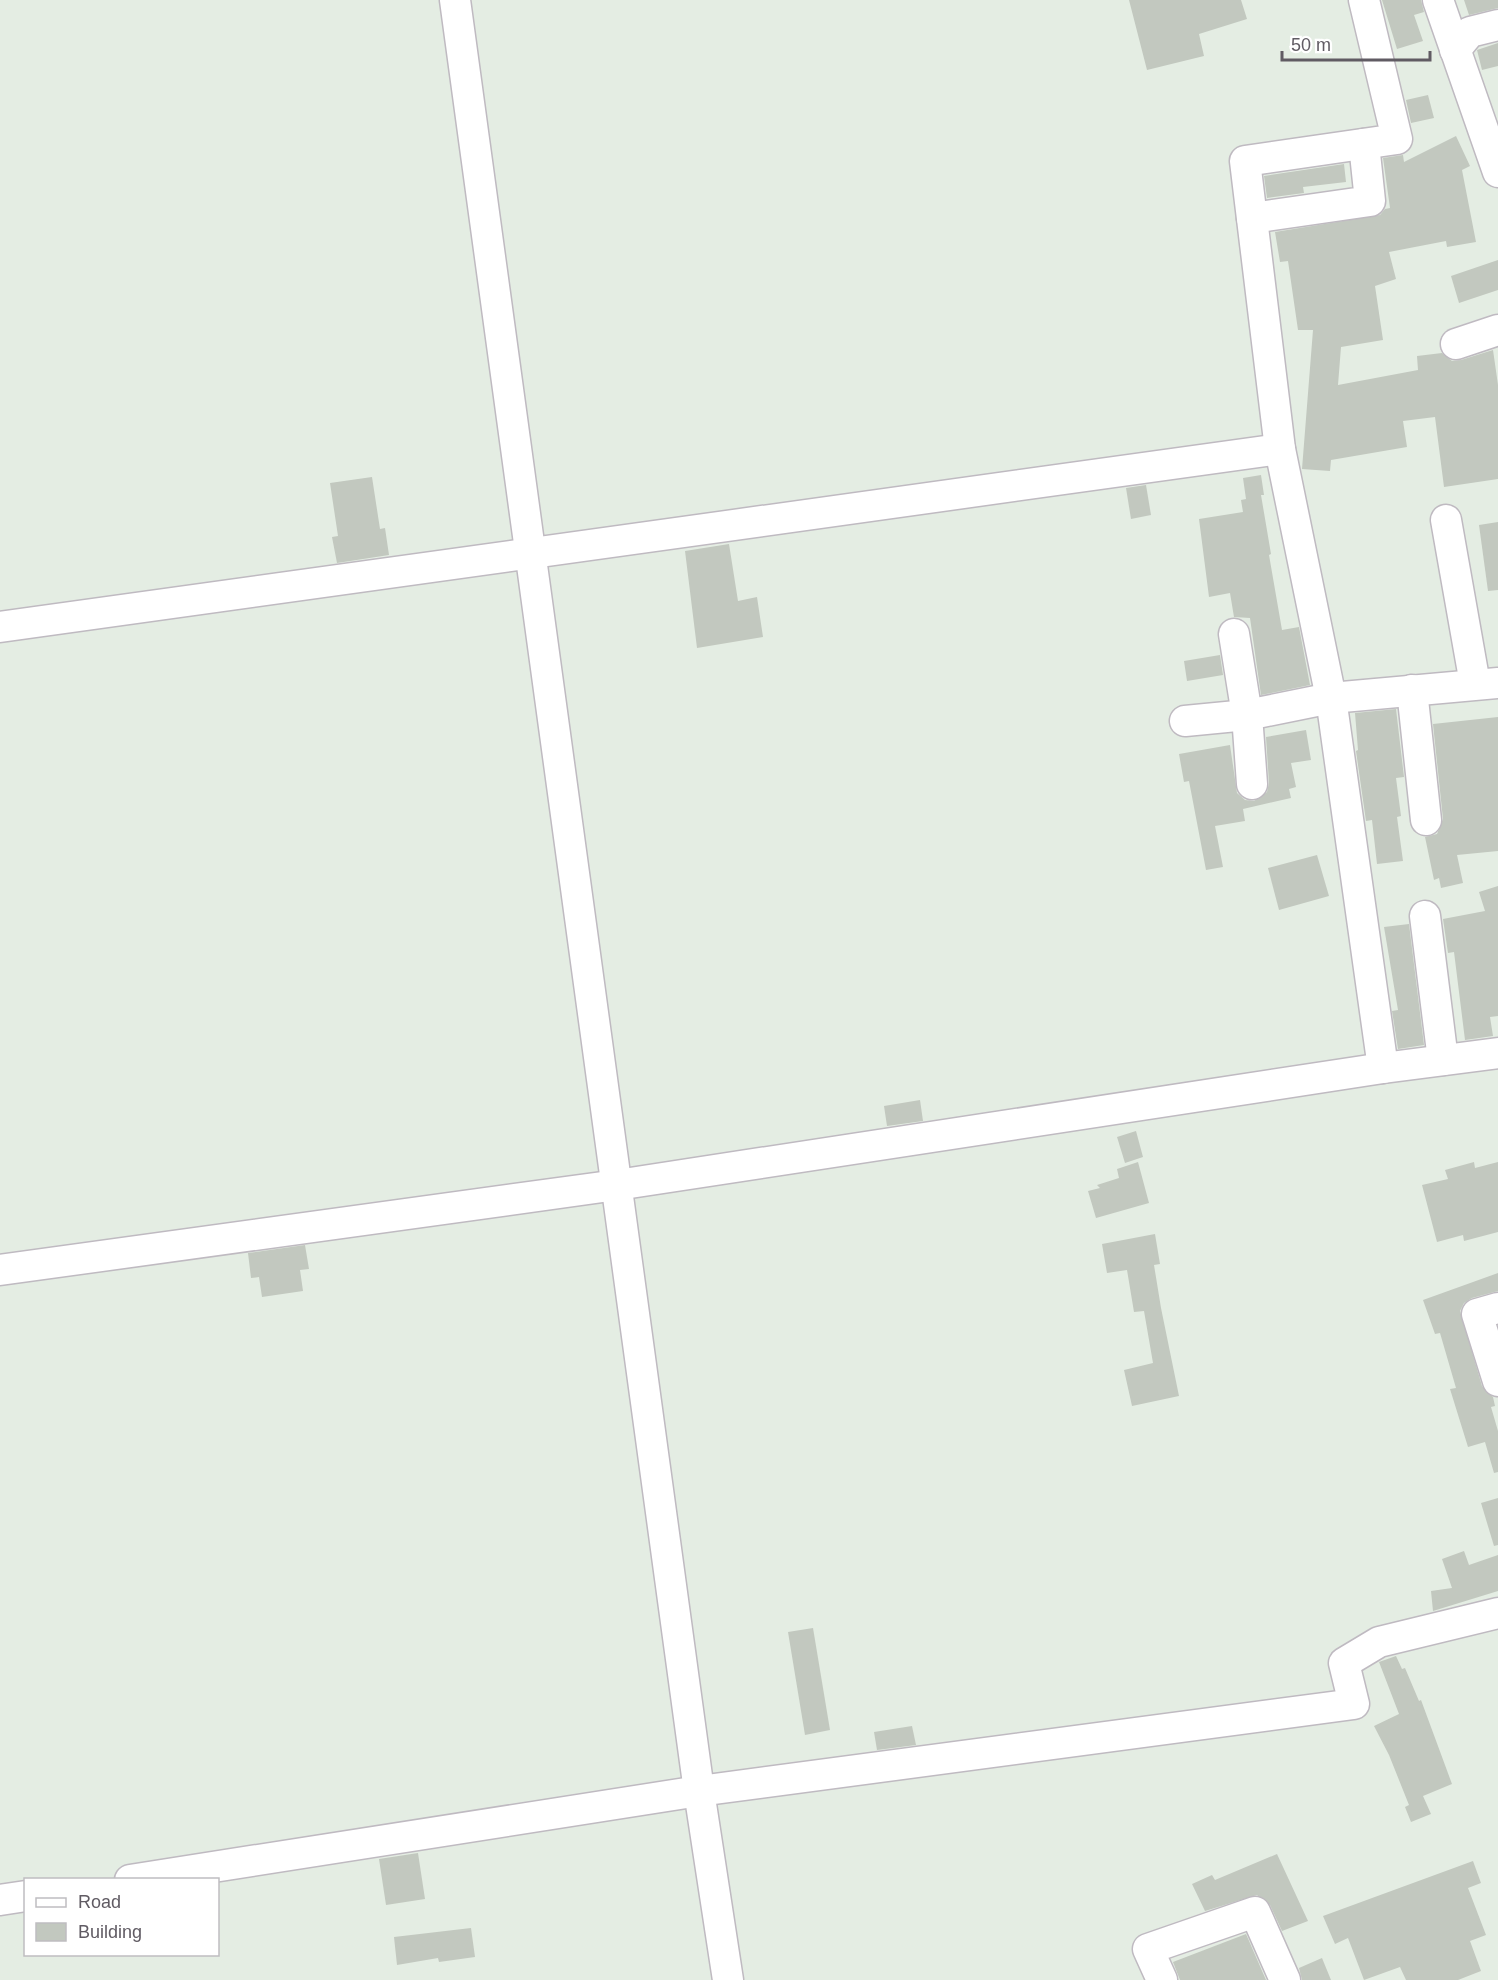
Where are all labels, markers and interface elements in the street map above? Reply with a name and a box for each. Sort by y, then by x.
scale bar [1282,24,1430,62]
text: 50 m [1291,35,1331,55]
legend [24,1878,219,1956]
text: Road [78,1892,121,1912]
text: Building [78,1922,142,1942]

